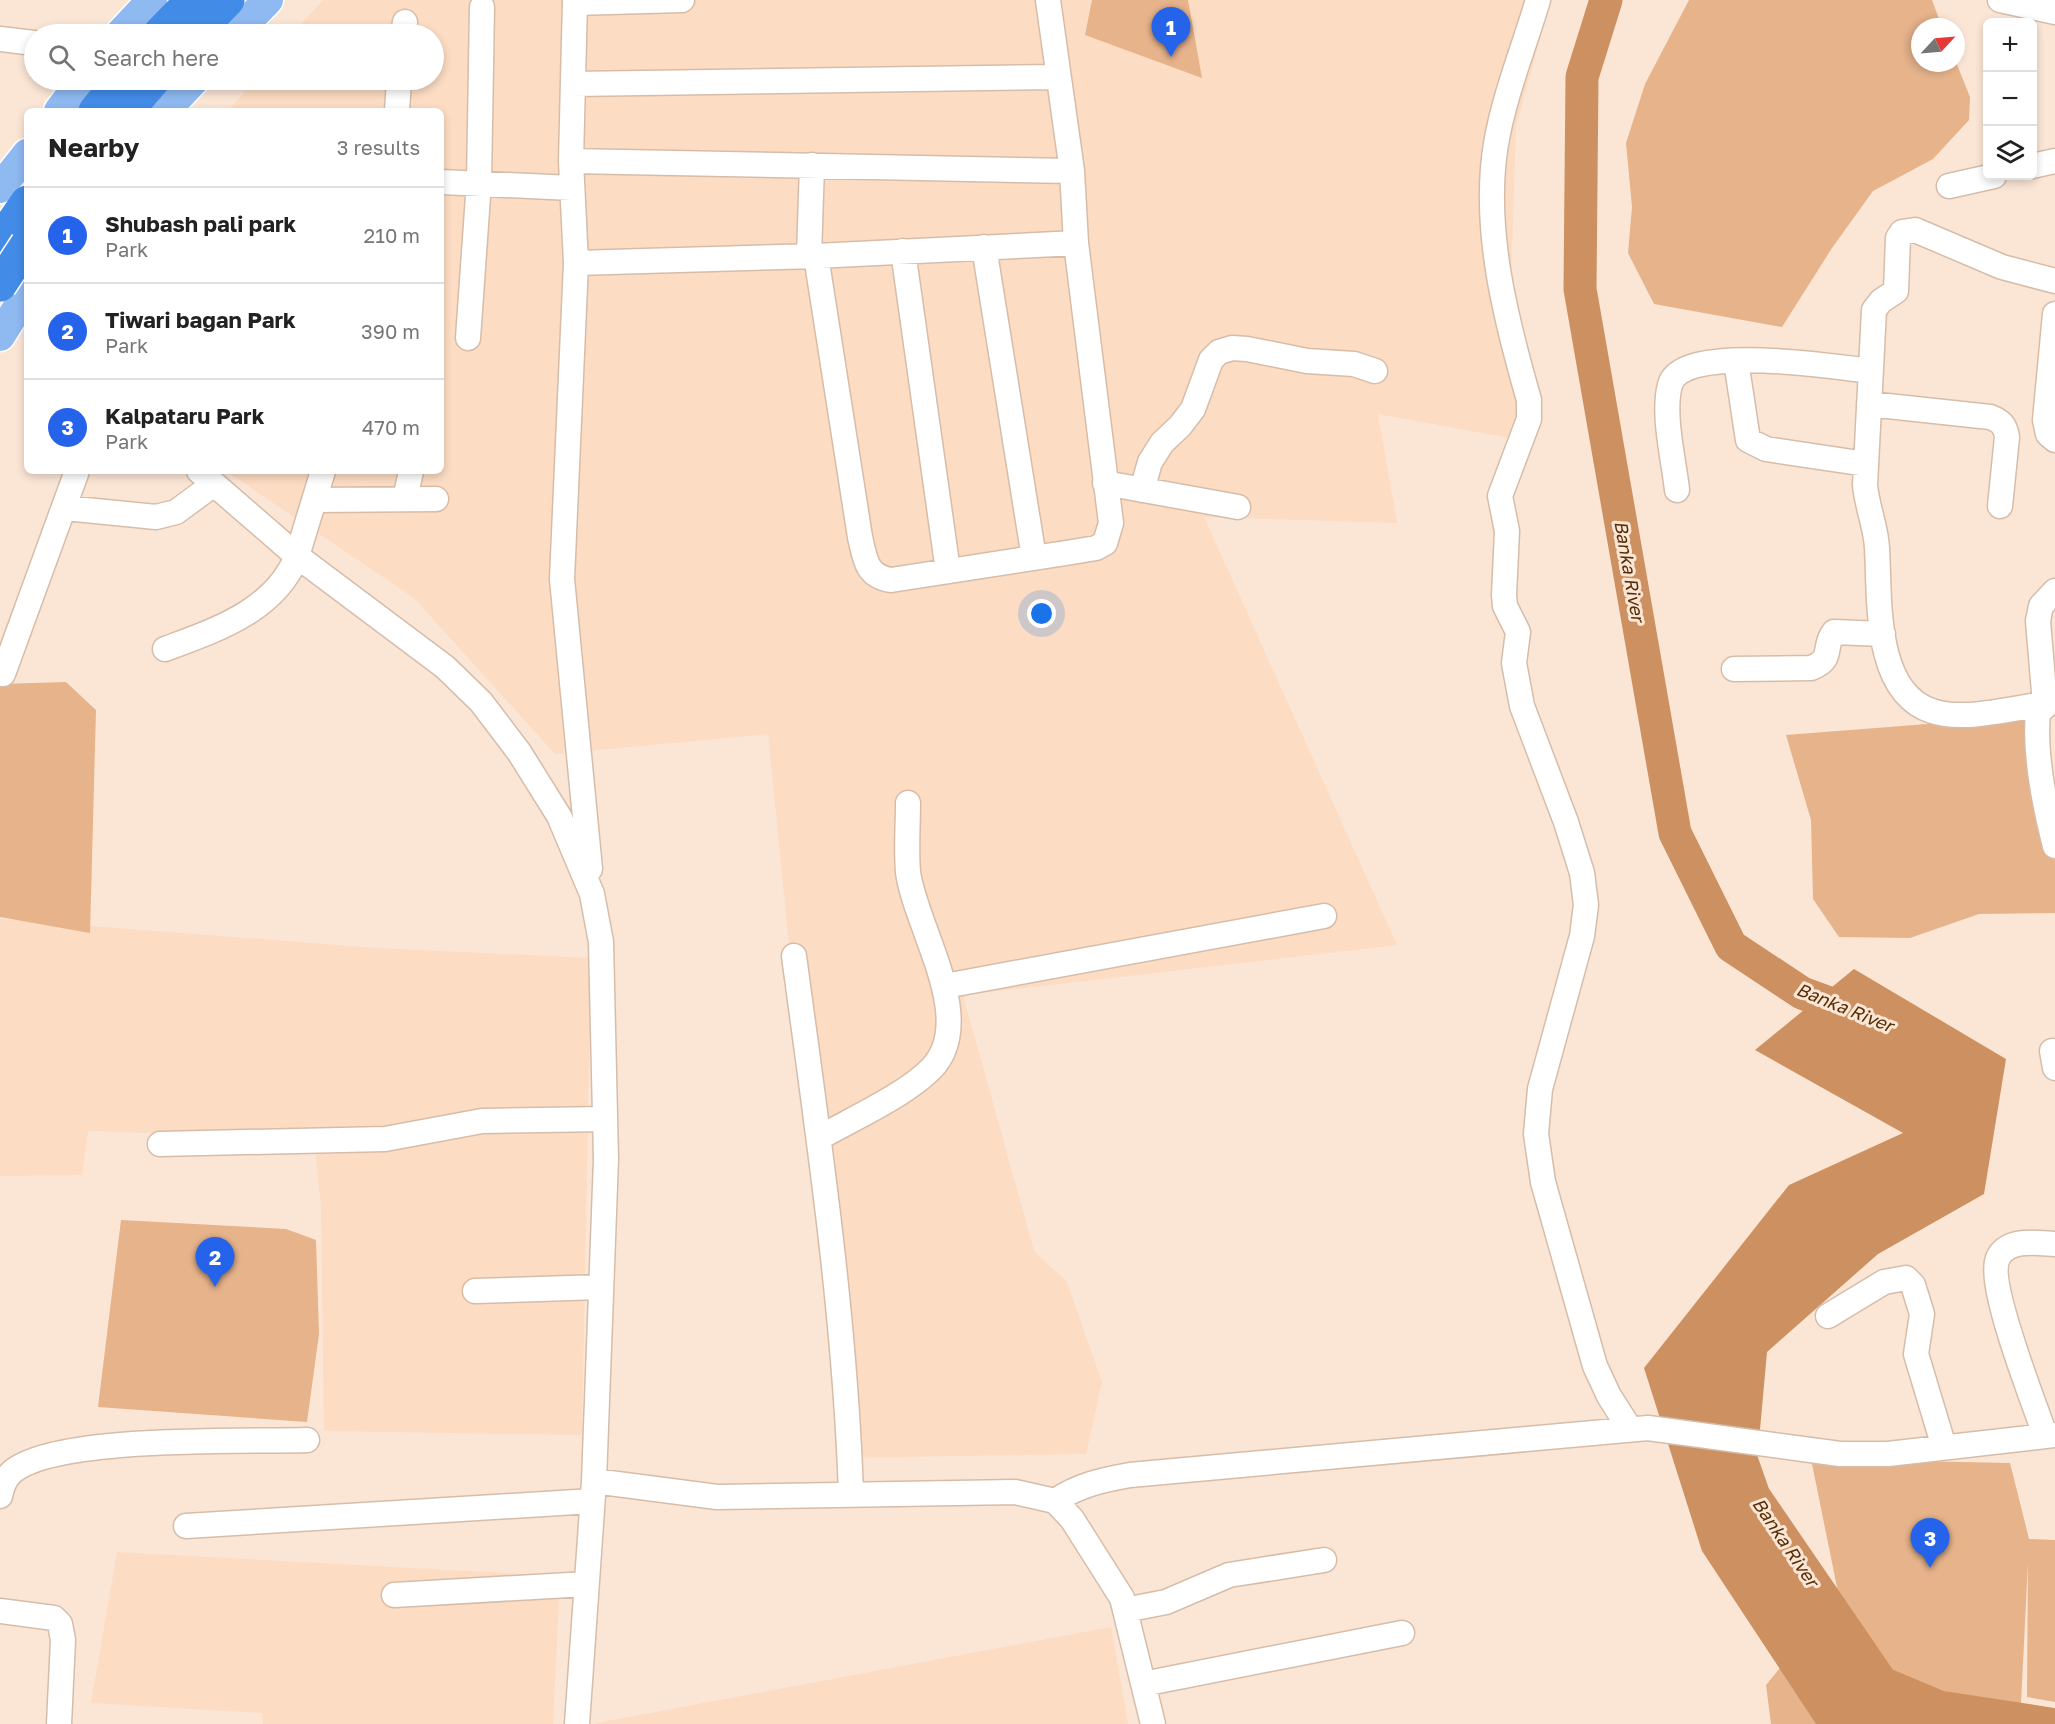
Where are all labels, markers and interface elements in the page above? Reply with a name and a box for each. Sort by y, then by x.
pin: 1 [1152,8,1190,57]
north arrow [1911,18,1965,72]
map controls [1983,18,2037,180]
button: + [1983,18,2037,72]
search box [24,24,444,90]
icon: search [45,41,78,74]
text: Search here [93,44,219,71]
button: − [1983,72,2037,126]
button: layers [1983,126,2037,180]
text: Nearby [48,132,139,163]
text: 3 results [337,135,420,159]
text: Shubash pali park [105,210,296,237]
text: 1 [62,223,73,247]
text: 210 m [364,223,420,247]
text: Park [105,237,148,261]
text: Tiwari bagan Park [105,306,296,333]
text: 2 [61,319,74,343]
text: 390 m [361,319,420,343]
text: Park [105,333,148,357]
text: Kalpataru Park [105,402,264,429]
text: 3 [61,415,74,439]
text: 470 m [362,415,420,439]
text: Park [105,429,148,453]
water label: Banka River [1610,519,1650,626]
your location [1027,599,1056,628]
water label: Banka River [1793,978,1899,1037]
pin: 2 [196,1238,234,1287]
water label: Banka River [1748,1493,1825,1593]
pin: 3 [1910,1518,1950,1568]

